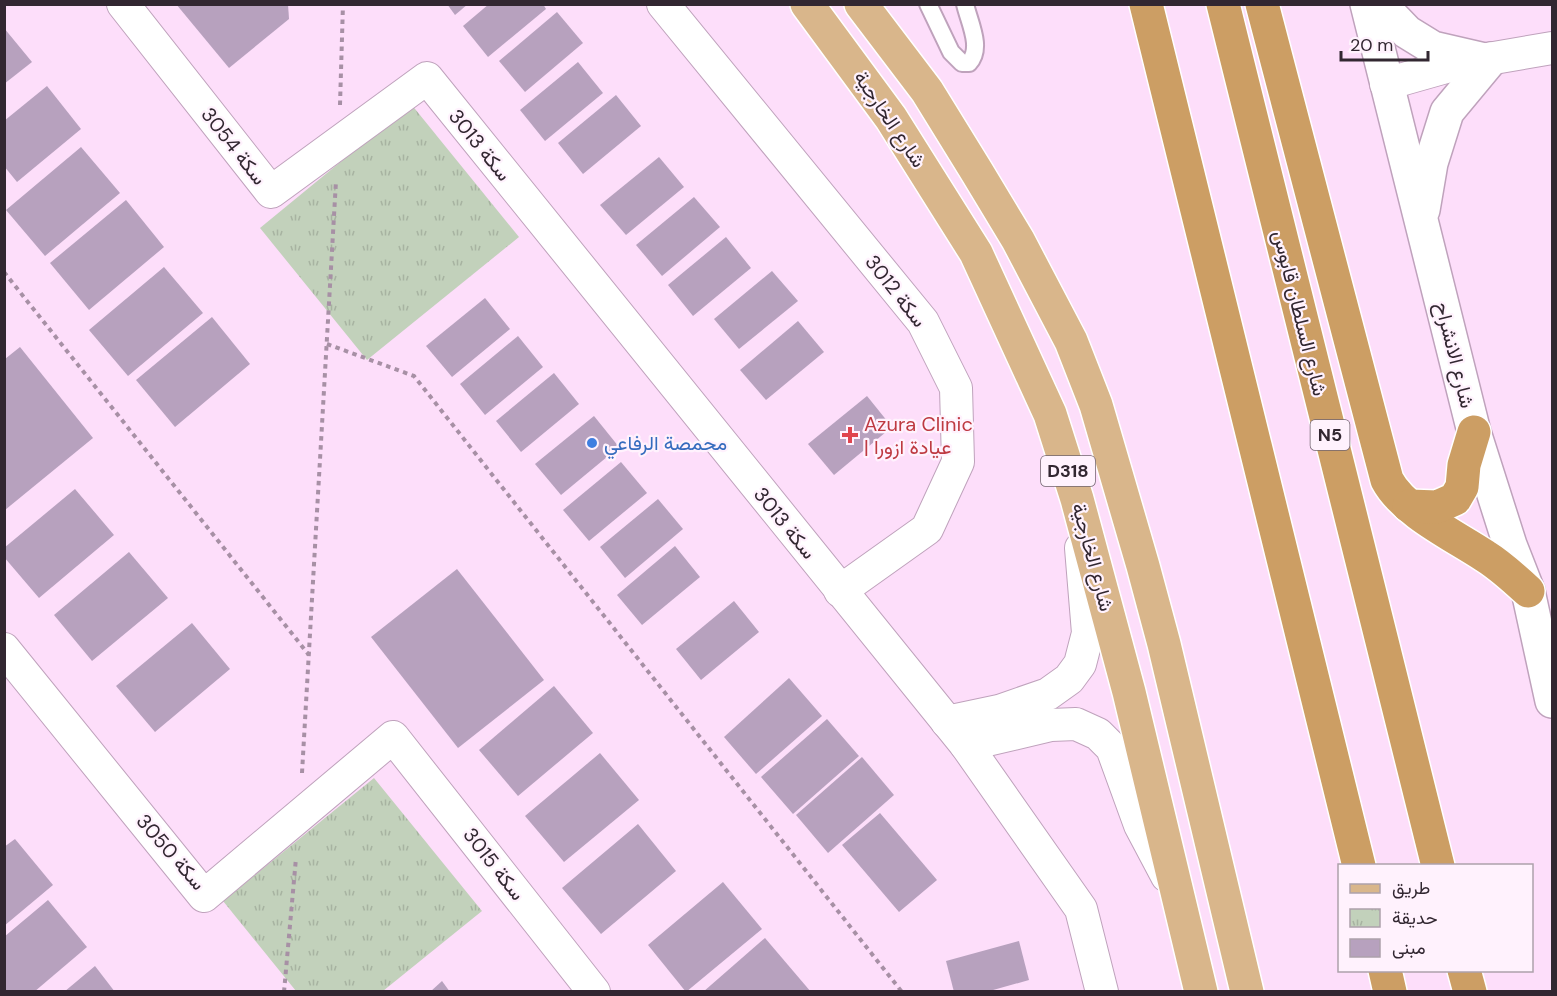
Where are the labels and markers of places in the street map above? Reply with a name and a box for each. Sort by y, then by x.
place label: Azura Clinic | عيادة ازورا [864,411,973,460]
marker: Azura Clinic | عيادة ازورا [841,426,859,444]
place label: محمصة الرفاعي [604,430,727,460]
marker: محمصة الرفاعي [585,436,599,450]

